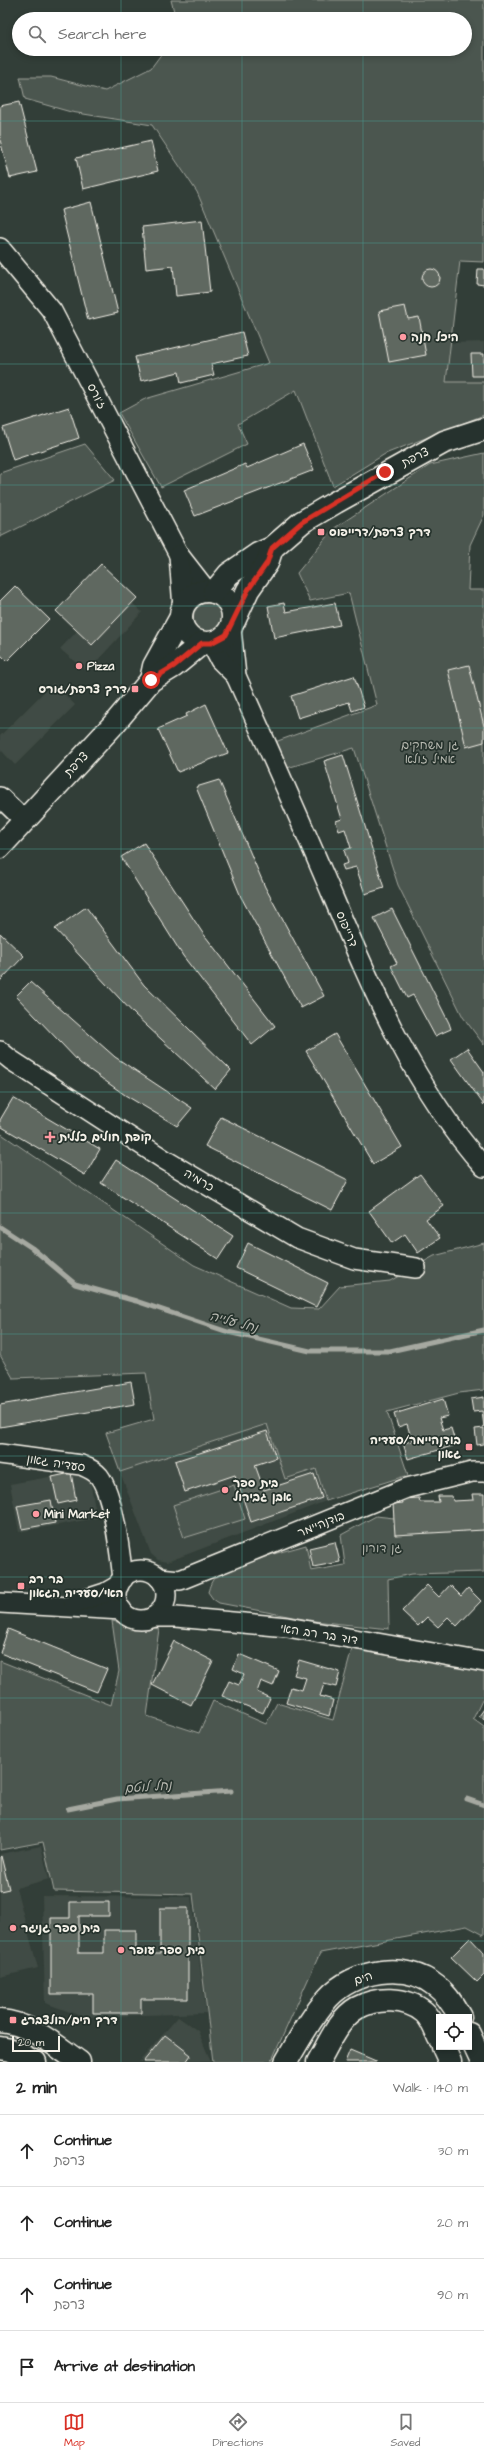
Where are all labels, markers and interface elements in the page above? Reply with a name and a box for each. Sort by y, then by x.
search box [12,12,472,56]
icon: search [26,23,48,45]
text: Search here [58,24,147,45]
place label: היכל חנה [411,329,459,346]
marker: היכל חנה [398,332,408,342]
street label: ז'ורס [83,380,110,412]
street label: צרפת [398,443,432,472]
route end [376,463,394,481]
place label: דרך צרפת/דרייפוס [329,524,431,541]
marker: דרך צרפת/דרייפוס [316,527,326,537]
place label: Pizza [87,658,115,675]
marker: Pizza [74,661,84,671]
route start [142,671,160,689]
place label: דרך צרפת/גורס [38,681,127,698]
marker: דרך צרפת/גורס [130,684,140,694]
park label: גן משחקים אמיל זולא [401,737,460,768]
street label: צרפת [60,748,92,781]
street label: דרייפוס [331,909,362,950]
place label: קופת חולים כללית [58,1129,152,1146]
marker: קופת חולים כללית [44,1131,56,1143]
street label: כרמיה [180,1165,217,1196]
water label: נחל עלייה [208,1307,261,1337]
place label: בודנהיימר/סעדיה גאון [370,1432,461,1463]
marker: בודנהיימר/סעדיה גאון [464,1442,474,1452]
street label: סעדיה גאון [25,1450,87,1477]
place label: בית ספר אבן גבירול [233,1475,292,1506]
marker: בית ספר אבן גבירול [220,1485,230,1495]
place label: Mini Market [44,1506,110,1523]
street label: בודנהיימר [295,1507,347,1542]
marker: Mini Market [31,1509,41,1519]
park label: גן דורון [362,1540,403,1557]
place label: בר רב האי/סעדיה הגאון [28,1571,124,1602]
marker: בר רב האי/סעדיה הגאון [16,1581,26,1591]
street label: דוד בר רב האי [279,1620,359,1649]
water label: נחל לוטם [124,1776,173,1798]
place label: בית ספר גניגר [21,1920,100,1937]
marker: בית ספר גניגר [8,1923,18,1933]
place label: בית ספר עופר [129,1942,205,1959]
marker: בית ספר עופר [116,1945,126,1955]
street label: הים [351,1967,375,1990]
place label: דרך הים/הולצברג [21,2012,118,2029]
map controls [436,2014,472,2050]
button: locate [436,2014,472,2050]
marker: דרך הים/הולצברג [8,2015,18,2025]
scale bar [12,2034,60,2053]
text: 20 m [18,2035,44,2050]
text: 2 min [16,2076,57,2100]
text: Walk · 140 m [393,2079,468,2097]
text: Continue [54,2130,112,2151]
icon: ahead [16,2140,38,2162]
text: 30 m [438,2142,468,2160]
text: צרפת [54,2152,85,2170]
icon: ahead [16,2212,38,2234]
text: Continue [54,2212,112,2233]
text: 20 m [437,2214,468,2232]
text: Continue [54,2274,112,2295]
icon: ahead [16,2284,38,2306]
text: 90 m [437,2286,468,2304]
text: צרפת [54,2296,85,2314]
icon: arrive [16,2356,38,2378]
text: Arrive at destination [54,2356,195,2377]
tab: Map [63,2411,85,2450]
tab: Directions [212,2411,264,2450]
tab: Saved [391,2411,421,2450]

